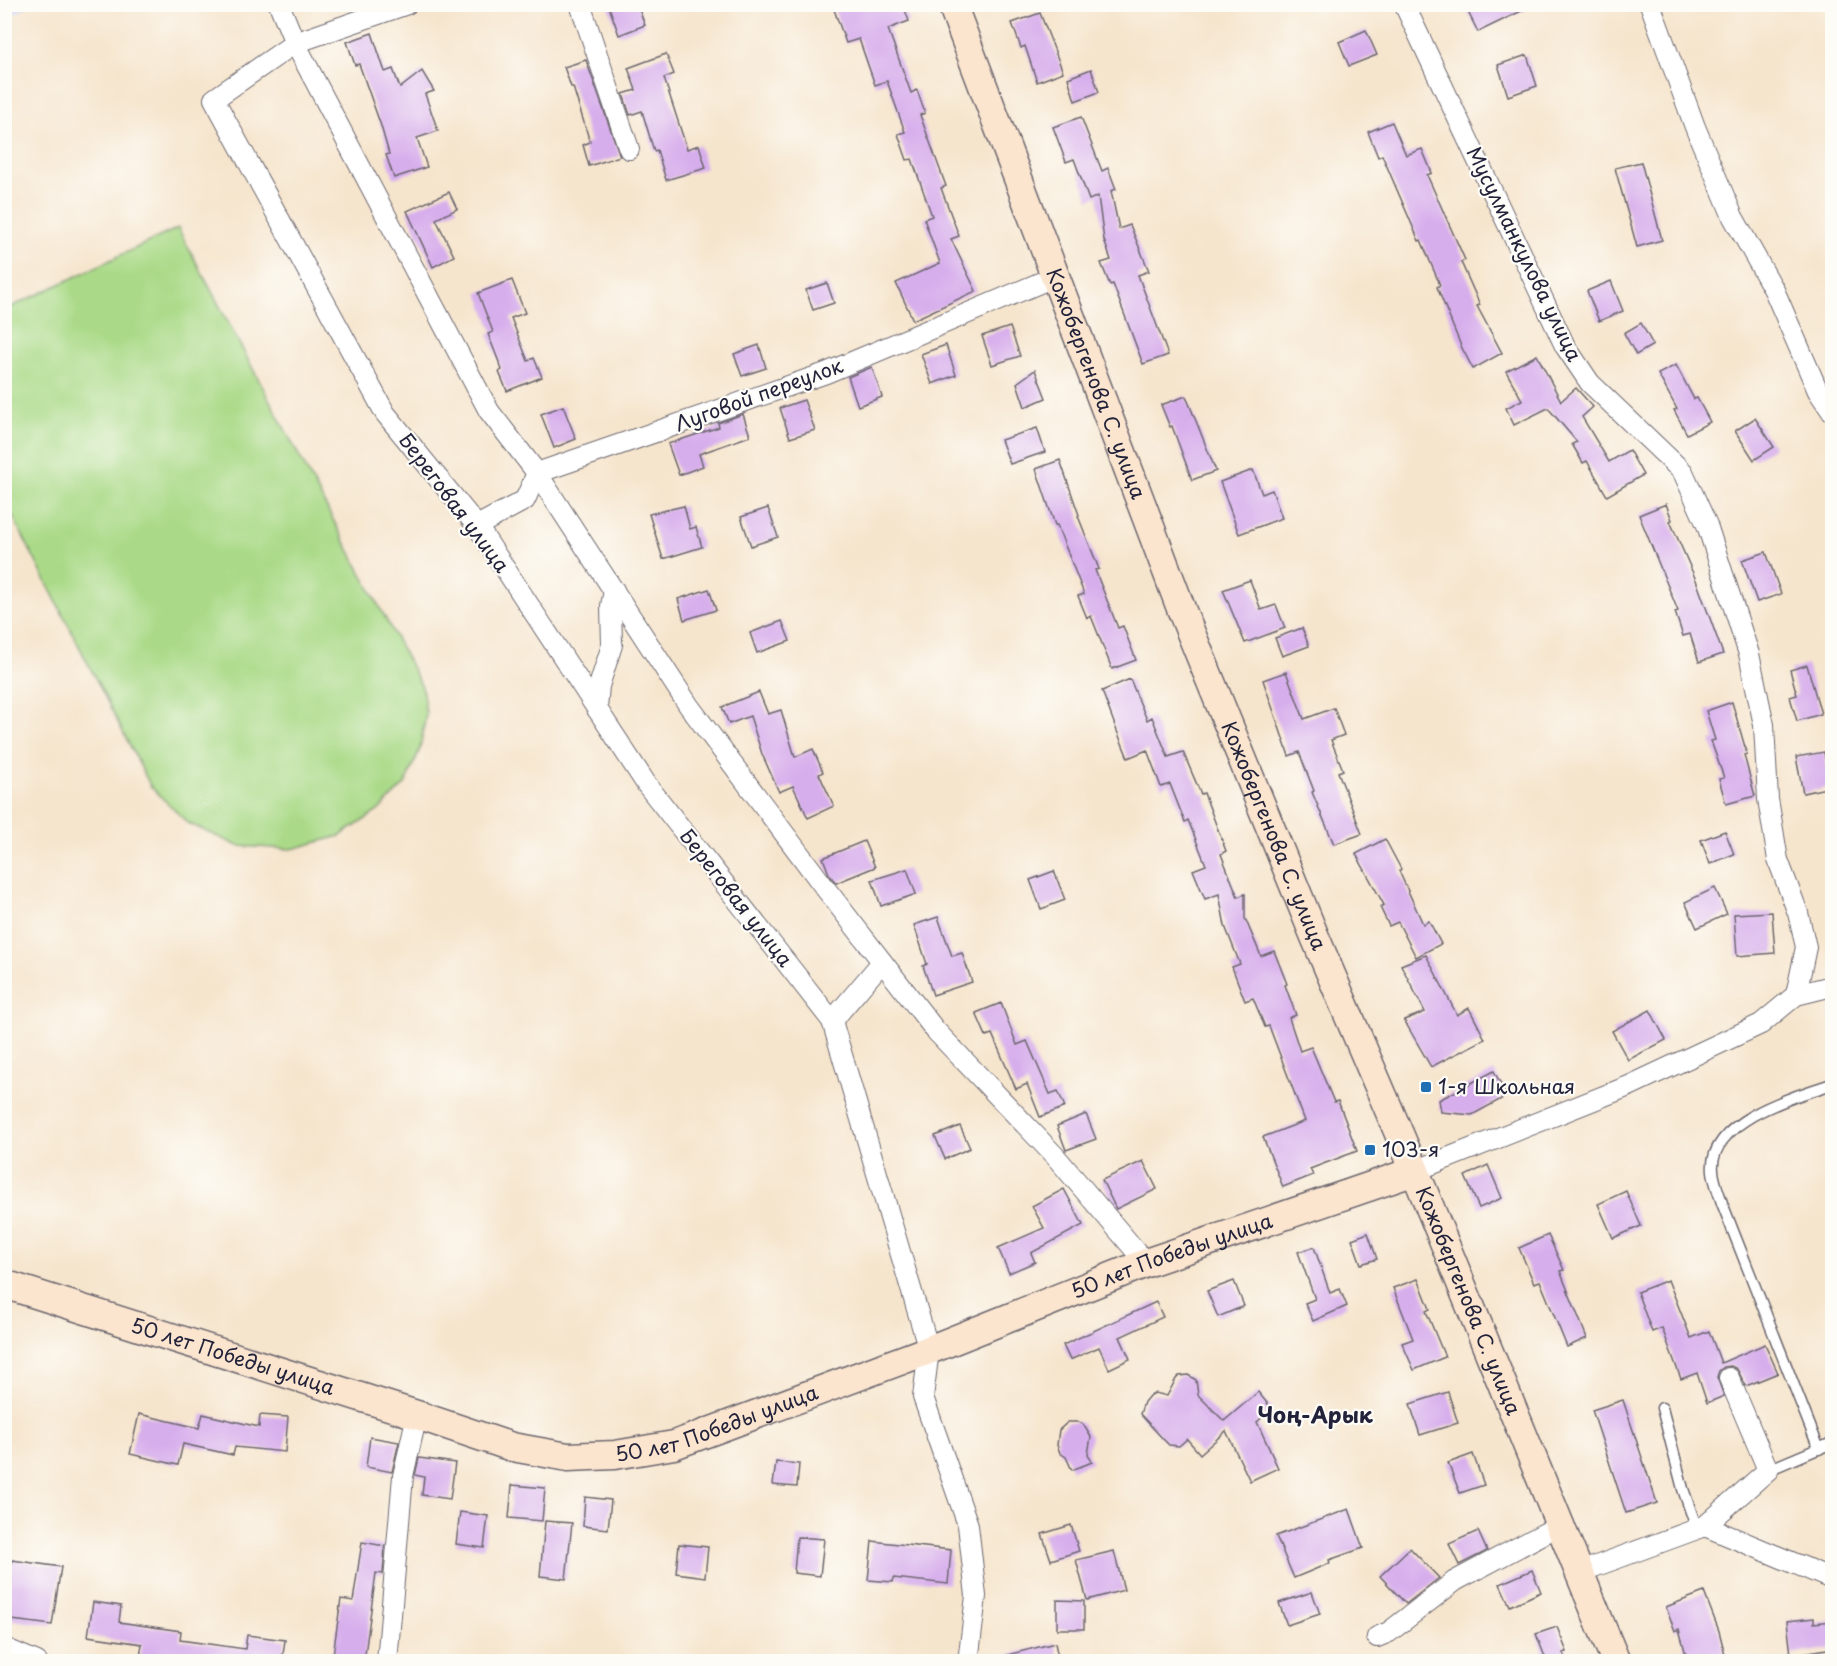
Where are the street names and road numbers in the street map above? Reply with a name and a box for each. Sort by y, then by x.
street label: Мусулманкулова улица [1460,141,1590,366]
street label: Кожобергенова С. улица [1039,264,1154,503]
street label: Луговой переулок [670,350,847,438]
street label: Береговая улица [392,426,518,579]
street label: Кожобергенова С. улица [1215,717,1335,955]
street label: Береговая улица [673,822,801,973]
street label: Кожобергенова С. улица [1409,1182,1529,1420]
street label: 50 лет Победы улица [1066,1205,1277,1305]
street label: 50 лет Победы улица [127,1309,339,1402]
street label: 50 лет Победы улица [613,1377,822,1469]

